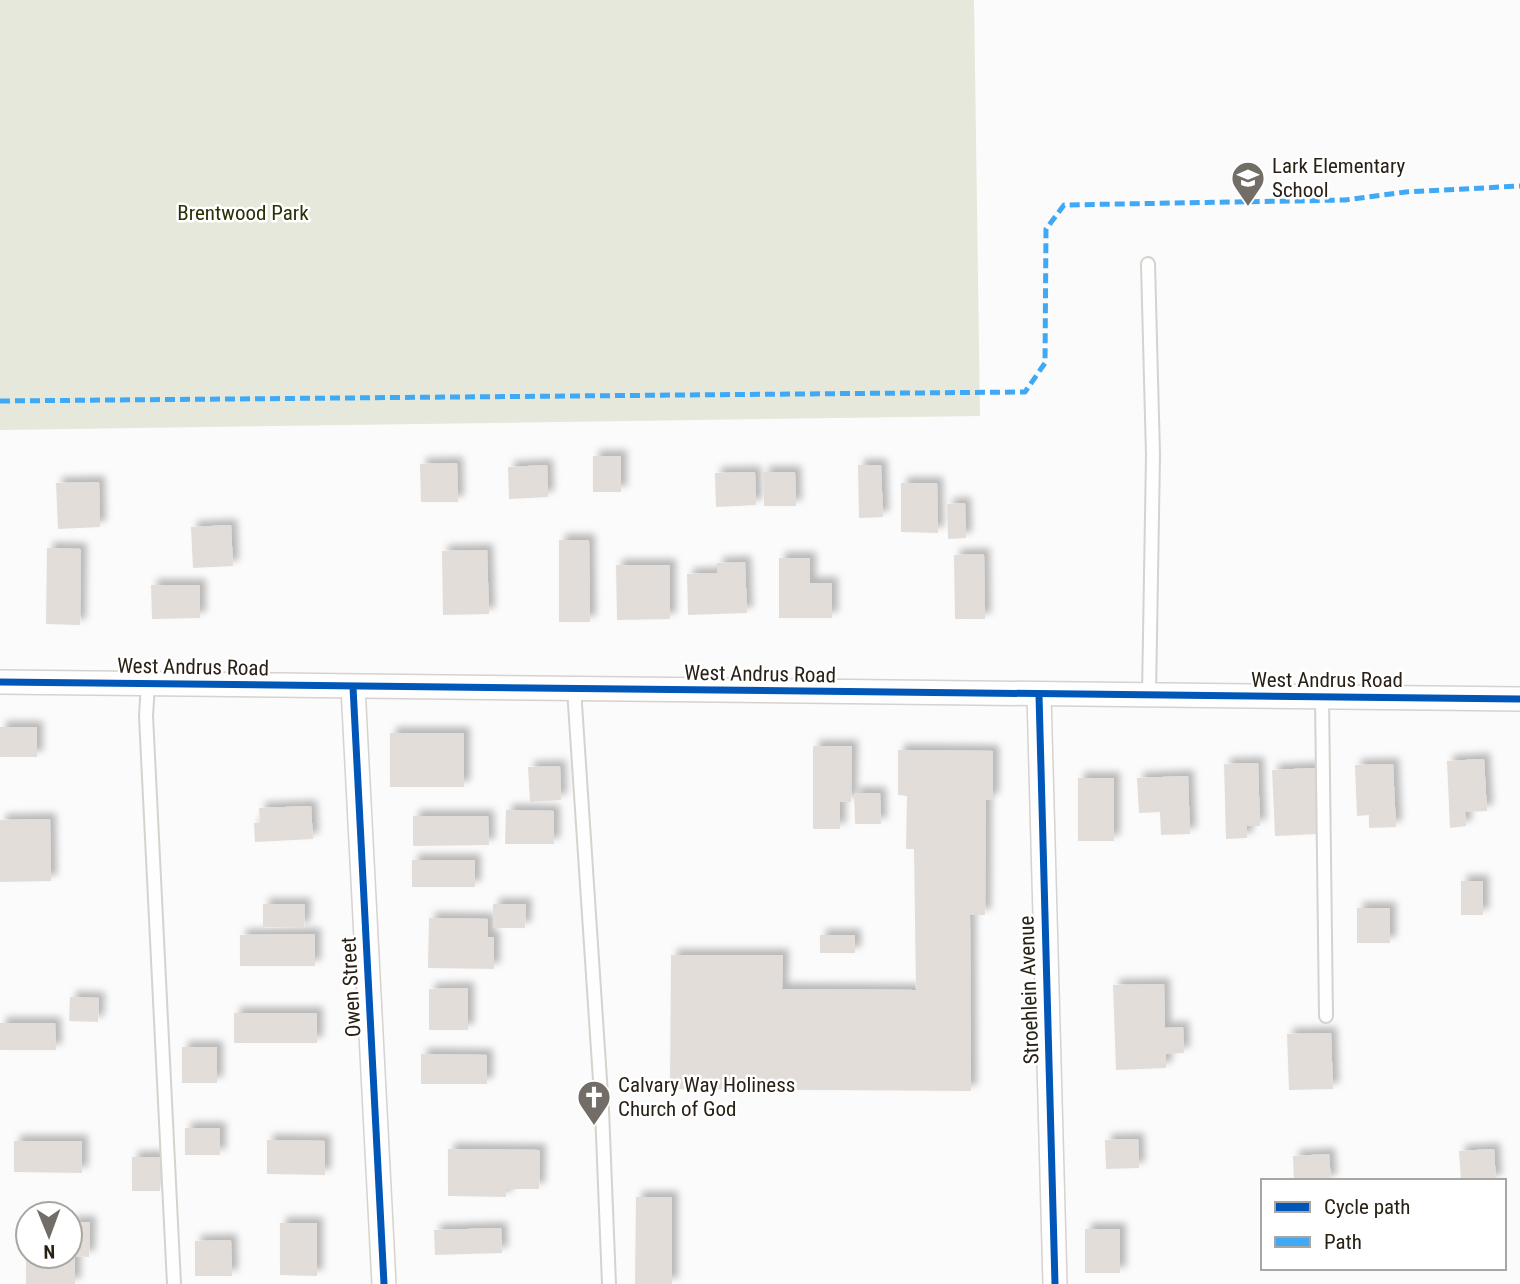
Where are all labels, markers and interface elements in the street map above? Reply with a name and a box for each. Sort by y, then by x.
place label: Lark Elementary School [1272,154,1406,202]
school or university icon: Lark Elementary School [1229,159,1267,208]
park label: Brentwood Park [177,201,309,225]
street label: West Andrus Road [117,654,269,680]
street label: West Andrus Road [684,661,836,687]
street label: West Andrus Road [1251,668,1403,692]
street label: Stroehlein Avenue [1014,915,1044,1065]
street label: Owen Street [336,936,366,1038]
place label: Calvary Way Holiness Church of God [618,1073,795,1121]
church icon: Calvary Way Holiness Church of God [575,1078,613,1127]
legend [1261,1179,1506,1270]
text: Cycle path [1324,1195,1410,1219]
north arrow [14,1200,84,1270]
text: Path [1324,1230,1362,1254]
text: N [43,1240,55,1263]

